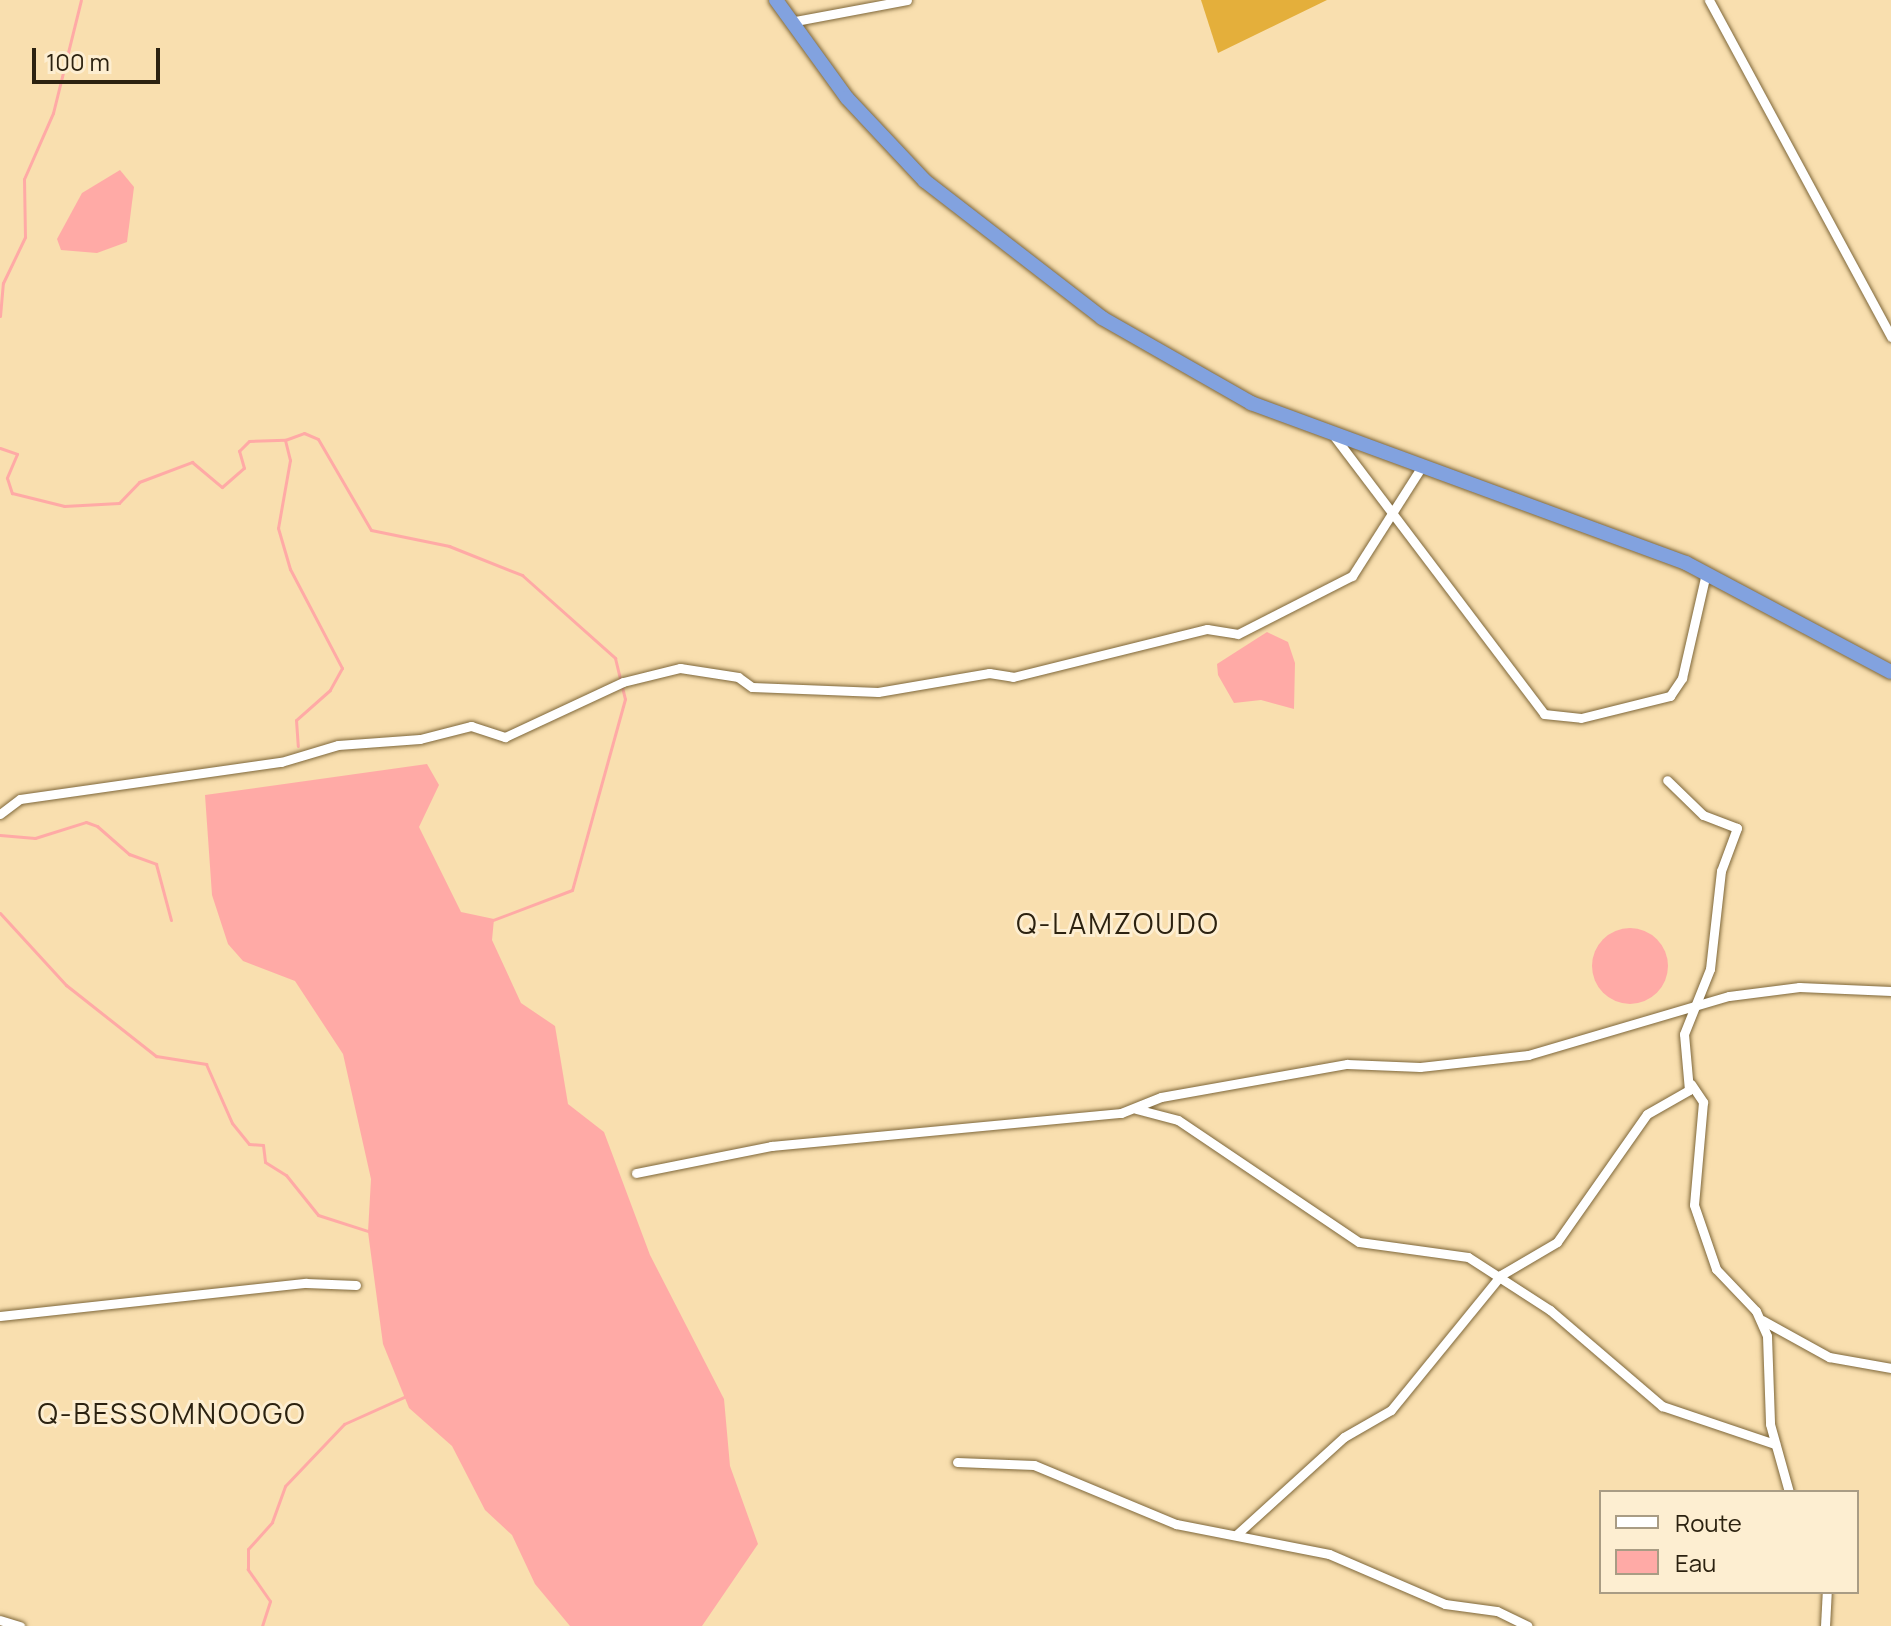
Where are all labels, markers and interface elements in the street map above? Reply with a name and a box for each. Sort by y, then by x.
scale bar [36,32,164,82]
text: 100 m [46,45,110,78]
district label: Q-LAMZOUDO [1016,906,1220,940]
district label: Q-BESSOMNOOGO [38,1396,306,1430]
legend [1599,1490,1859,1594]
text: Route [1675,1506,1742,1539]
text: Eau [1675,1546,1716,1579]

